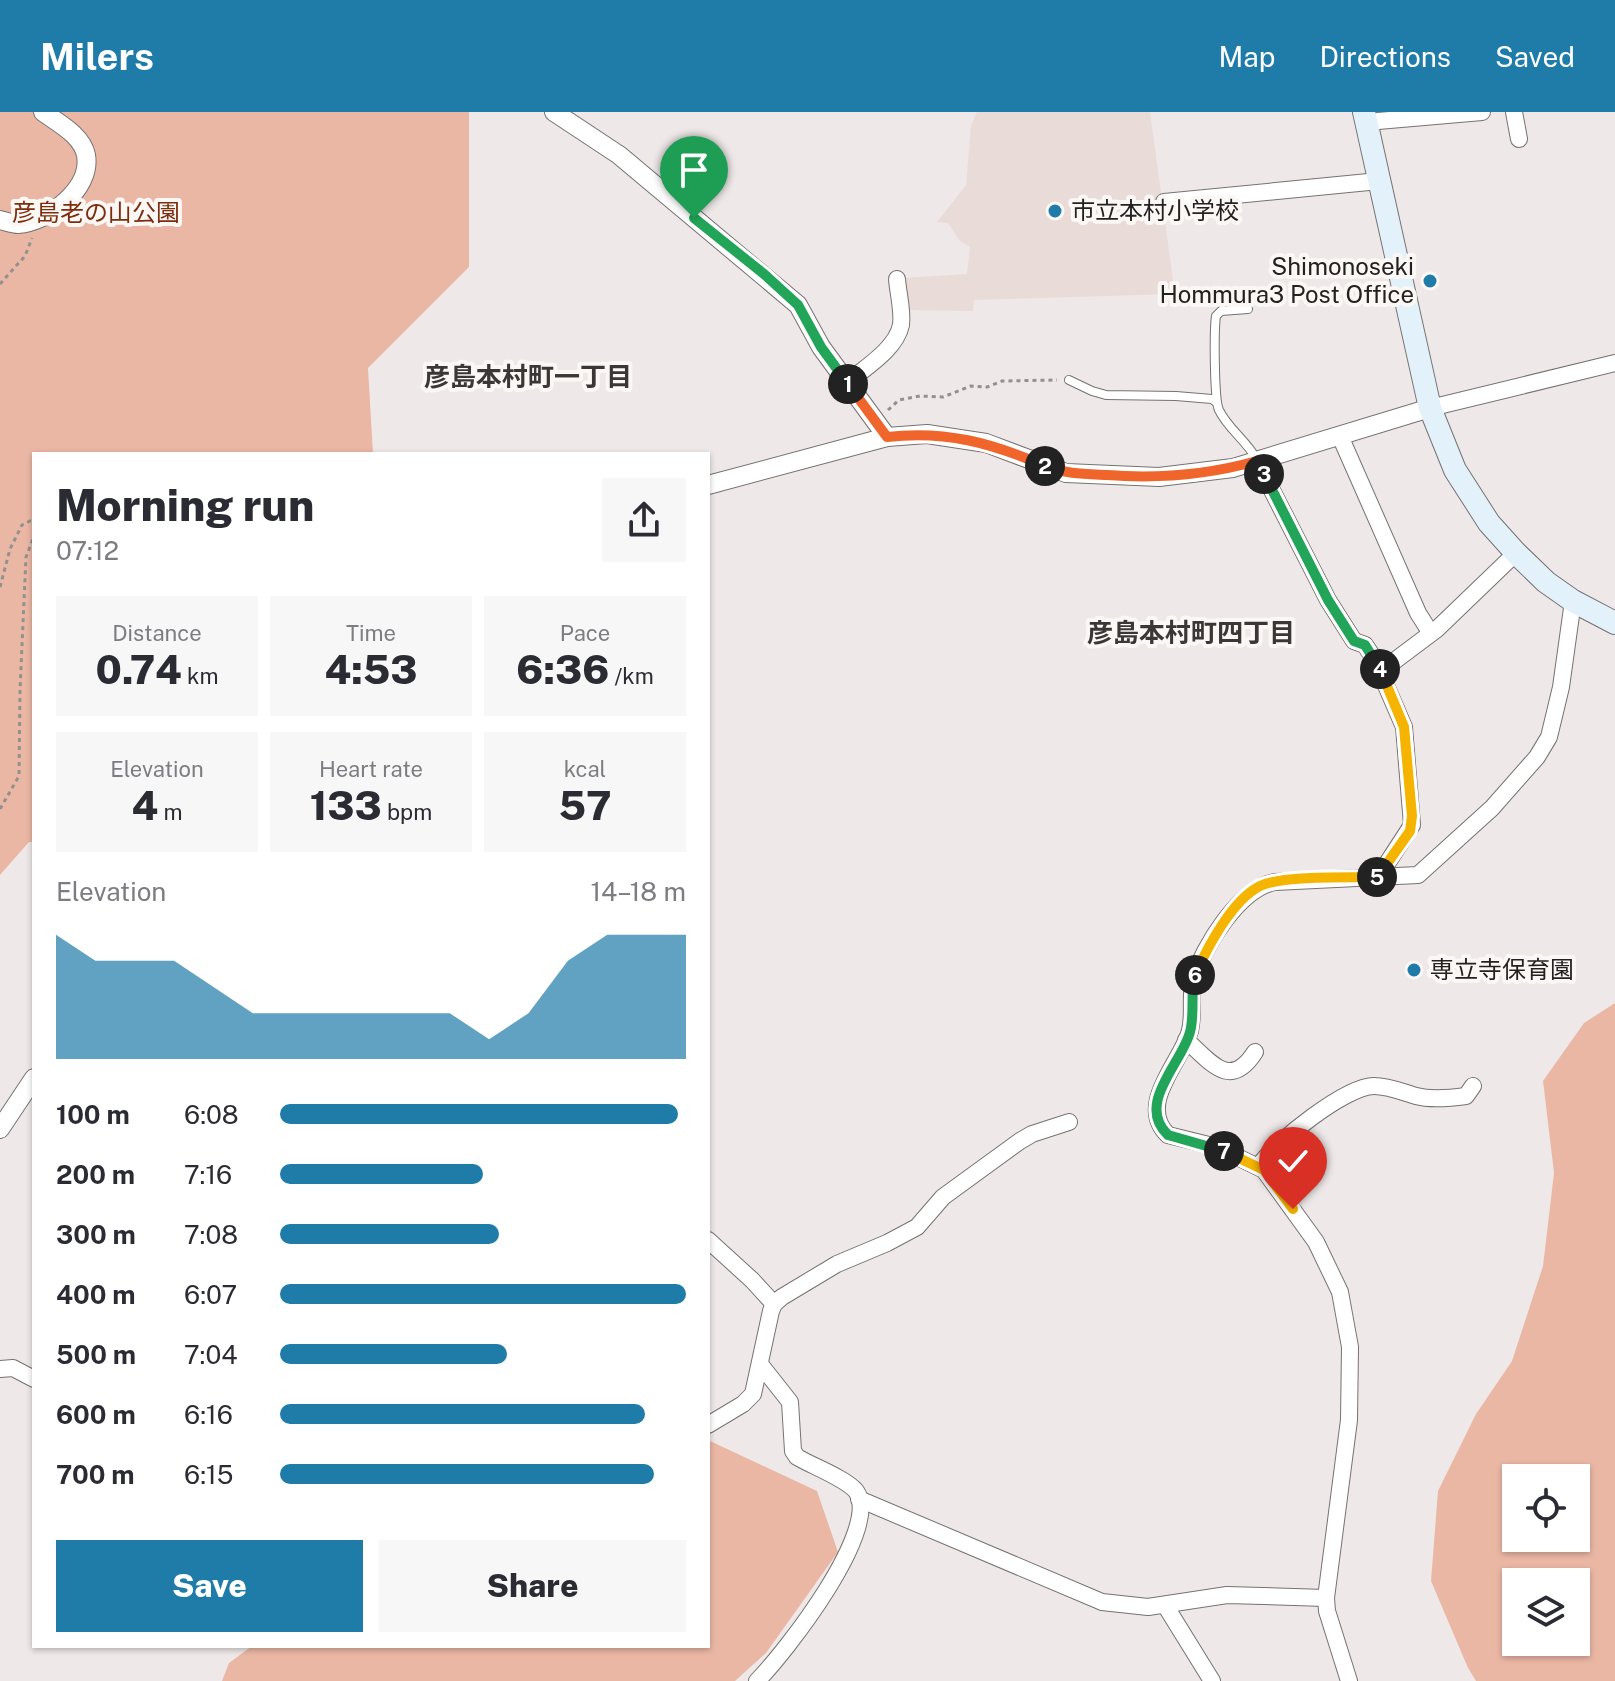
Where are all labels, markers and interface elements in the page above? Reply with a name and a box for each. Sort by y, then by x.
text: Milers [40,34,154,79]
text: Map [1219,40,1275,73]
text: Directions [1319,40,1451,73]
text: Saved [1495,40,1575,73]
pin [660,136,728,218]
icon: arrive [672,148,716,192]
place label: 市立本村小学校 [1071,196,1239,224]
park label: 彦島老の山公園 [12,198,180,226]
marker: 市立本村小学校 [1046,202,1064,220]
place label: Shimonoseki Hommura3 Post Office [1159,252,1414,308]
marker: Shimonoseki Hommura3 Post Office [1421,272,1439,290]
district label: 彦島本村町一丁目 [424,361,632,392]
pin: 1 [828,364,868,404]
text: 1 [843,371,853,397]
pin: 2 [1025,446,1065,486]
text: 2 [1038,453,1052,479]
pin: 3 [1244,454,1284,494]
text: 3 [1257,461,1271,487]
button: share [602,478,686,562]
text: Morning run [56,479,314,531]
text: 07:12 [56,535,119,566]
district label: 彦島本村町四丁目 [1087,617,1295,648]
text: Distance [112,620,202,646]
text: Time [346,620,396,646]
text: Pace [560,620,610,646]
text: 0.74 [96,646,182,693]
text: 4:53 [324,646,418,693]
text: 6:36 [516,646,609,693]
pin: 4 [1360,649,1400,689]
text: 4 [1373,656,1387,682]
text: km [182,663,218,689]
text: /km [609,663,654,689]
text: Elevation [110,756,204,782]
text: Heart rate [319,756,423,782]
text: kcal [564,756,606,782]
text: 4 [131,782,158,829]
text: 133 [310,782,382,829]
text: 57 [558,782,612,829]
text: m [158,799,183,825]
text: bpm [382,799,432,825]
pin: 5 [1357,857,1397,897]
text: 5 [1370,864,1384,890]
text: Elevation [56,876,166,907]
text: 14–18 m [590,876,686,907]
pin: 6 [1175,955,1215,995]
place label: 専立寺保育園 [1430,955,1574,983]
marker: 専立寺保育園 [1405,961,1423,979]
text: 6 [1188,962,1202,988]
text: 100 m [56,1099,130,1130]
text: 6:08 [184,1099,239,1130]
pin [1259,1127,1327,1209]
pin: 7 [1204,1131,1244,1171]
text: 7 [1217,1138,1231,1164]
icon: check [1271,1139,1315,1183]
text: 200 m [56,1159,135,1190]
text: 7:16 [184,1159,232,1190]
text: 300 m [56,1219,136,1250]
text: 7:08 [184,1219,238,1250]
text: 400 m [56,1279,136,1310]
text: 6:07 [184,1279,237,1310]
text: 500 m [56,1339,136,1370]
text: 7:04 [184,1339,238,1370]
text: 600 m [56,1399,136,1430]
text: 6:16 [184,1399,233,1430]
text: 700 m [56,1459,135,1490]
text: 6:15 [184,1459,233,1490]
map controls [1502,1464,1590,1656]
button: locate [1502,1464,1590,1552]
button: Save [56,1540,363,1632]
button: Share [379,1540,686,1632]
button: layers [1502,1568,1590,1656]

